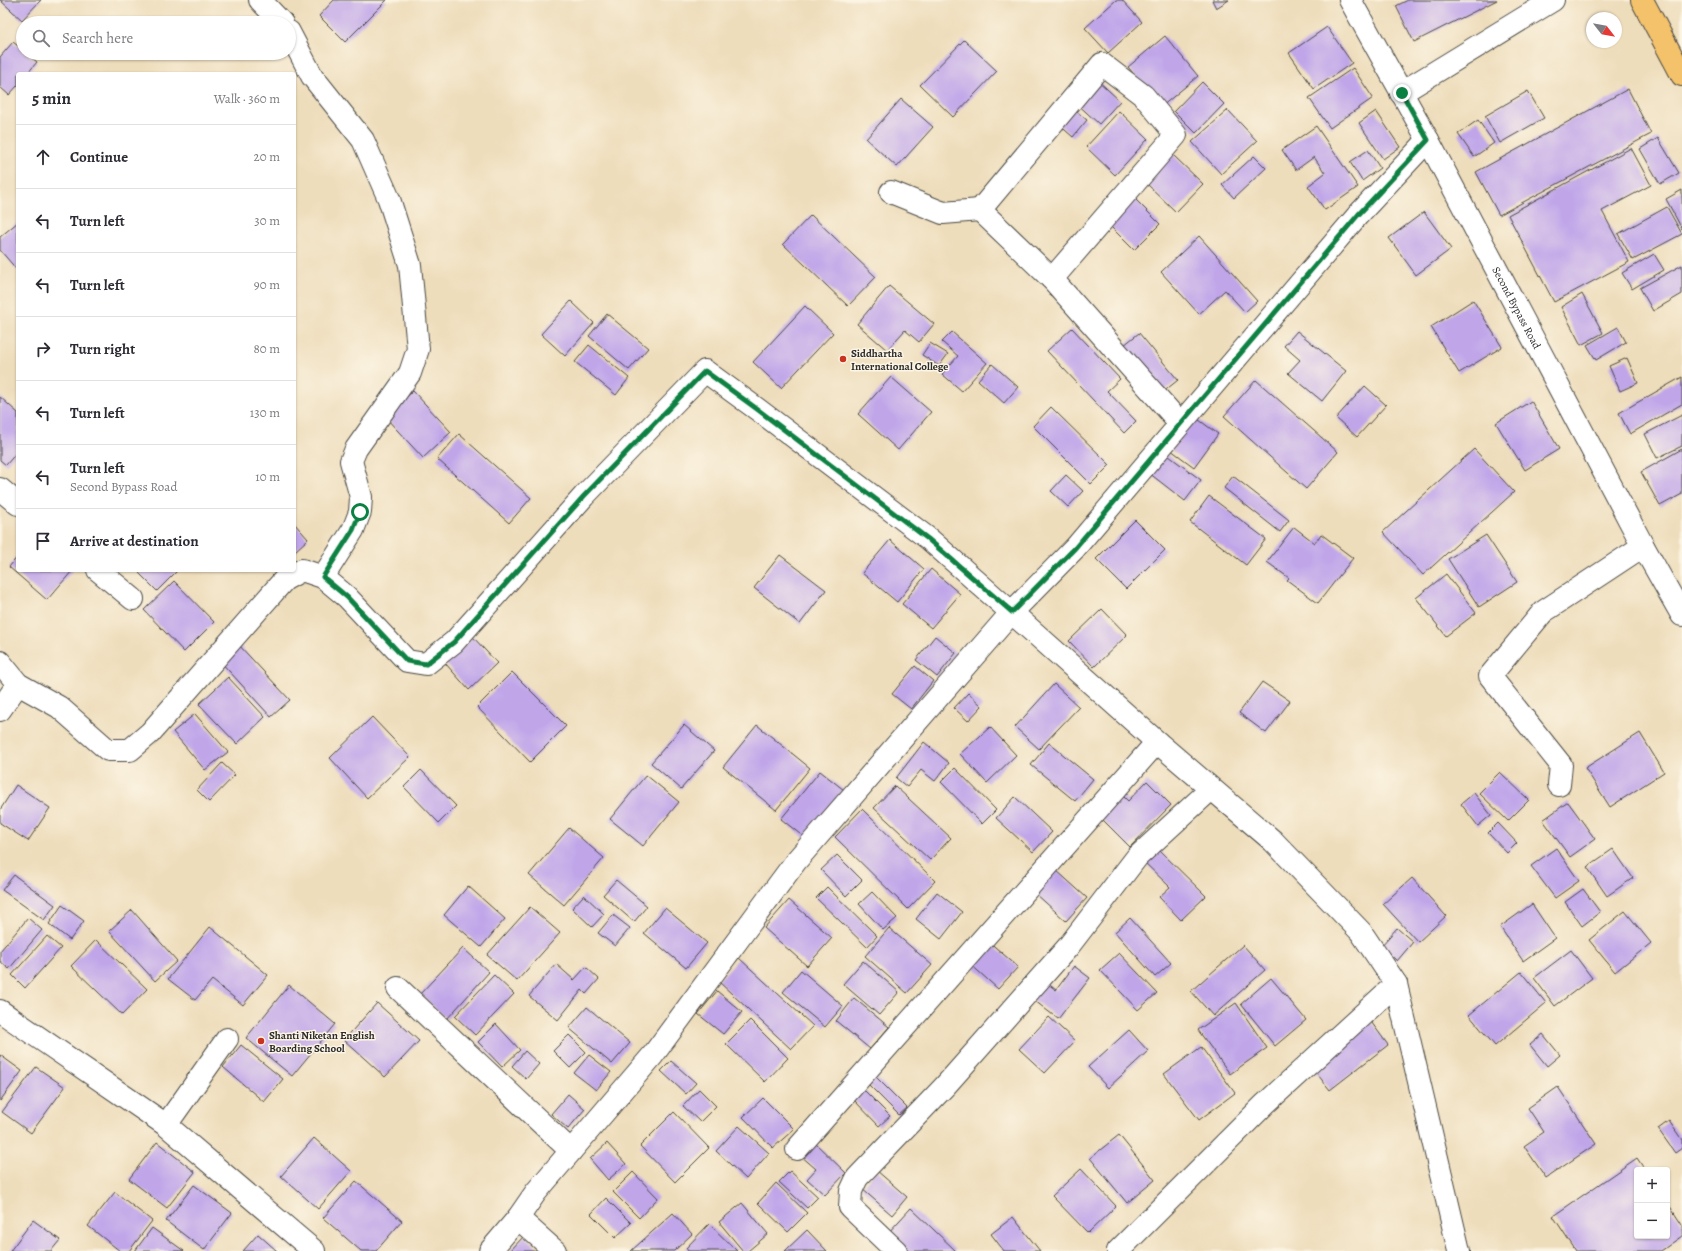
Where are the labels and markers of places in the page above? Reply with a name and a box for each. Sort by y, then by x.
place label: Siddhartha International College [851,346,948,374]
marker: Siddhartha International College [838,354,848,364]
place label: Shanti Niketan English Boarding School [269,1028,375,1056]
marker: Shanti Niketan English Boarding School [256,1036,266,1046]

